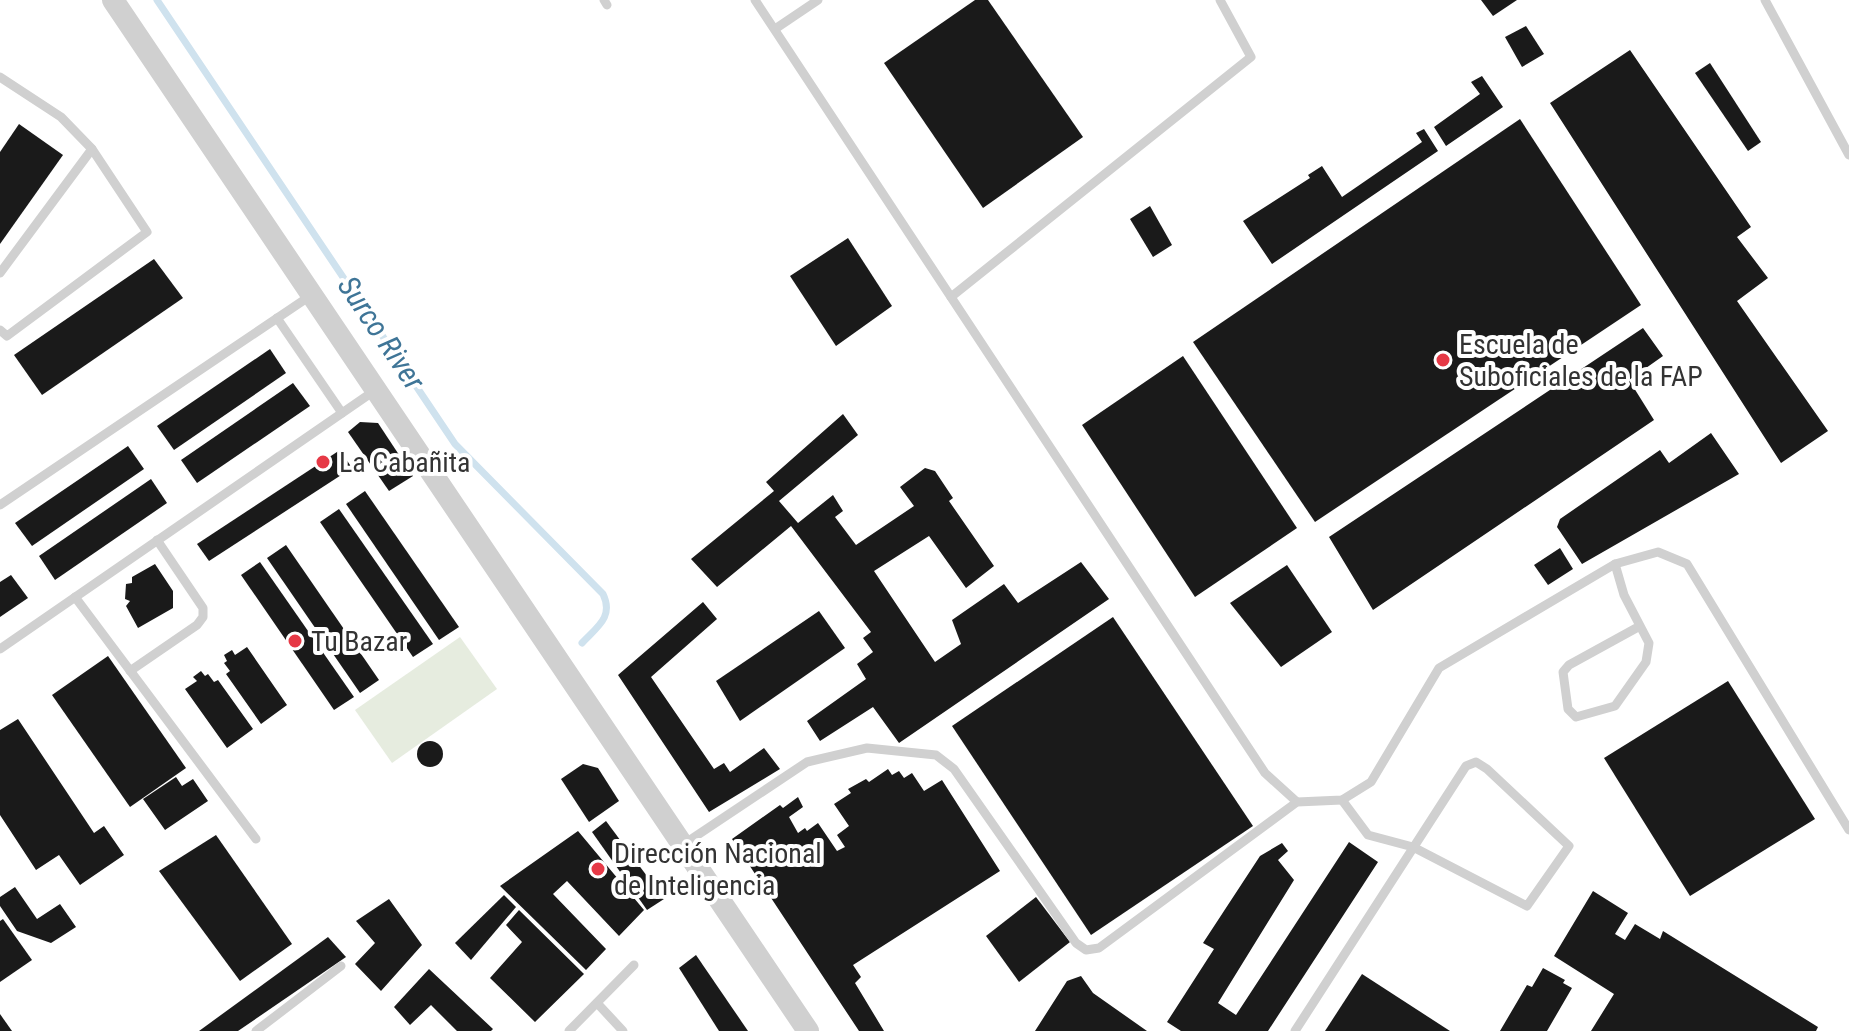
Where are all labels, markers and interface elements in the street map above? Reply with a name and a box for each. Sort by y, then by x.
water label: Surco River [331,269,433,397]
place label: Escuela de Suboficiales de la FAP [1459,328,1703,393]
marker: Escuela de Suboficiales de la FAP [1434,351,1452,369]
place label: La Cabañita [339,446,470,479]
marker: La Cabañita [314,453,332,471]
place label: Tu Bazar [311,625,407,658]
marker: Tu Bazar [286,632,304,650]
place label: Dirección Nacional de Inteligencia [614,837,822,902]
marker: Dirección Nacional de Inteligencia [589,860,607,878]

